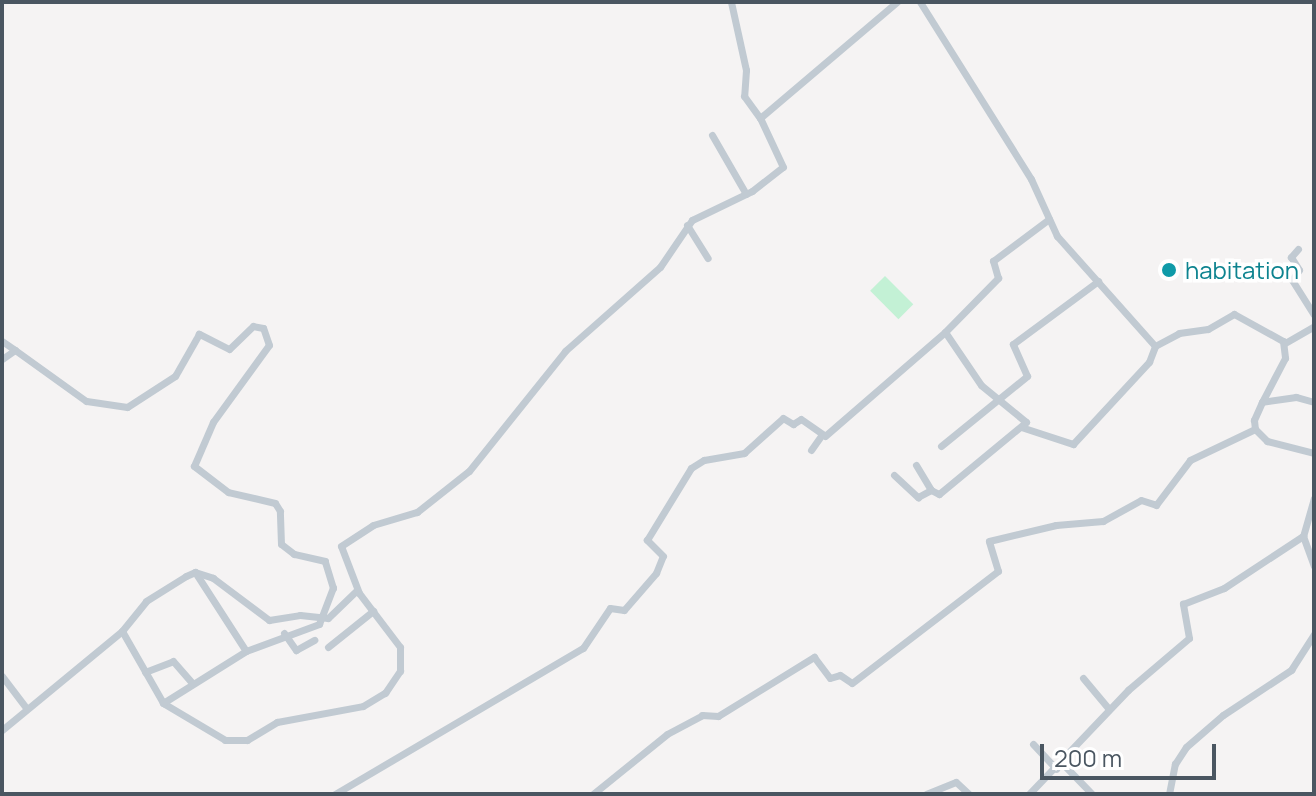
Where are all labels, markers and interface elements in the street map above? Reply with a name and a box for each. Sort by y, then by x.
place label: habitation [1185,256,1299,284]
marker: habitation [1160,261,1178,279]
scale bar [1044,728,1220,778]
text: 200 m [1054,741,1122,774]

